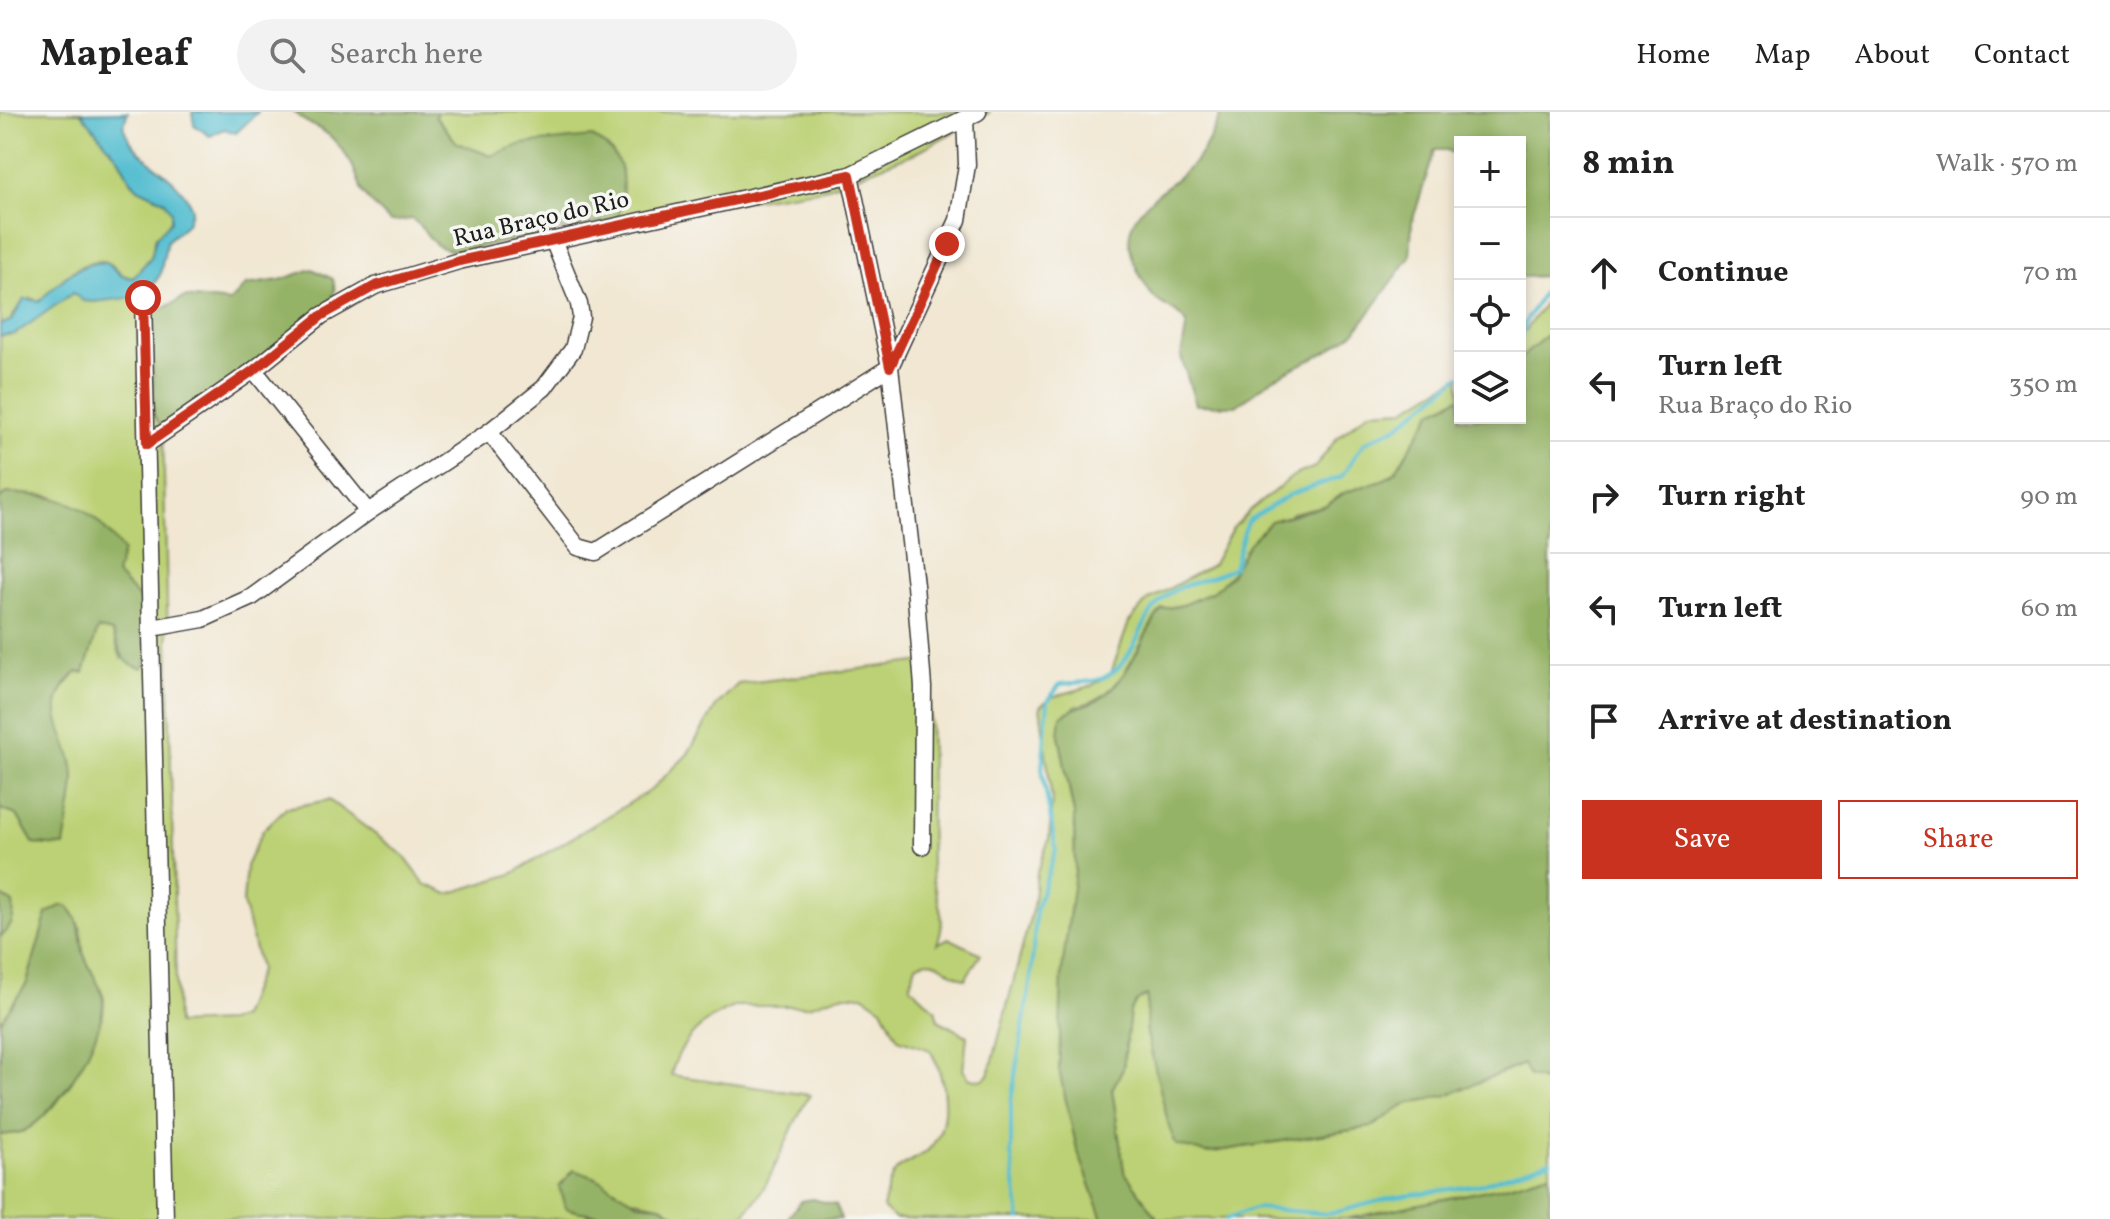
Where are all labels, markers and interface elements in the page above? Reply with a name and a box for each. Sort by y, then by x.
search box [237,19,797,91]
text: Mapleaf [40,29,189,82]
icon: search [265,33,309,77]
text: Search here [329,34,483,76]
text: Home [1636,36,1710,75]
text: Map [1754,36,1810,75]
text: About [1854,36,1930,75]
text: Contact [1974,36,2070,75]
map controls [1454,136,1526,424]
button: + [1454,136,1526,208]
text: 8 min [1582,141,1675,188]
text: Walk · 570 m [1935,146,2078,182]
street label: Rua Braço do Rio [450,183,633,257]
button: − [1454,208,1526,280]
route end [929,226,965,262]
icon: ahead [1582,251,1626,295]
text: Continue [1658,252,1789,294]
text: 70 m [2023,255,2078,291]
route start [125,280,161,316]
button: locate [1454,280,1526,352]
text: Turn left [1658,346,1782,388]
button: layers [1454,352,1526,424]
icon: left [1582,363,1626,407]
text: 350 m [2009,367,2078,403]
text: Rua Braço do Rio [1658,388,1852,424]
icon: right [1582,475,1626,519]
text: Turn right [1658,476,1806,518]
text: 90 m [2020,479,2078,515]
icon: left [1582,587,1626,631]
text: Turn left [1658,588,1782,630]
text: 60 m [2021,591,2078,627]
icon: arrive [1582,699,1626,743]
text: Arrive at destination [1658,700,1952,742]
button: Save [1582,800,1822,879]
button: Share [1838,800,2078,879]

